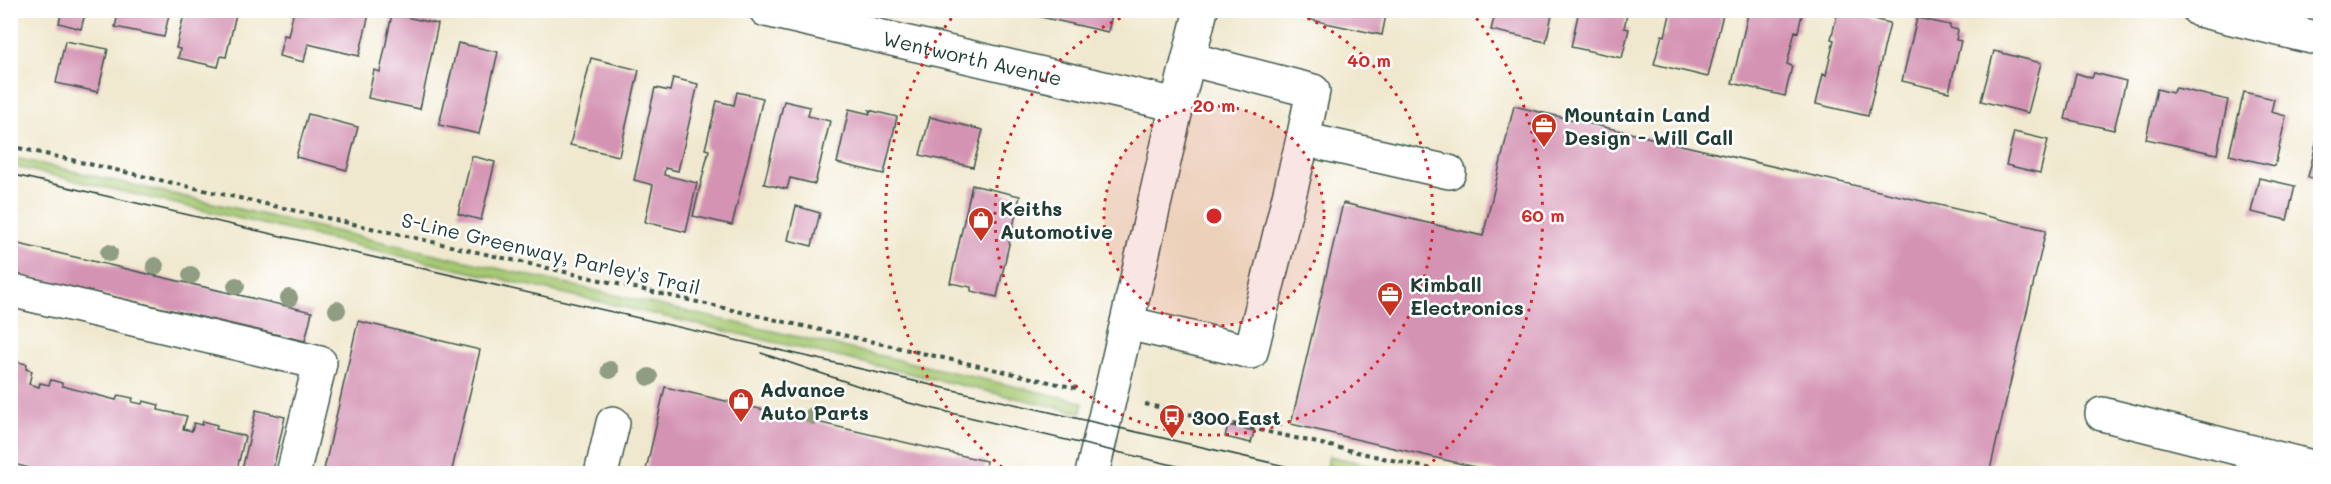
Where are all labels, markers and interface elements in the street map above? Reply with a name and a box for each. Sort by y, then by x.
street label: Wentworth Avenue [880,24,1065,91]
text: 40 m [1347,48,1391,72]
text: 20 m [1193,93,1235,117]
place label: Mountain Land Design - Will Call [1564,101,1733,150]
office icon: Mountain Land Design - Will Call [1529,111,1559,149]
place label: Keiths Automotive [1000,195,1113,244]
text: 60 m [1521,203,1565,227]
shop icon: Keiths Automotive [966,205,996,243]
street label: S-Line Greenway, Parley's Trail [399,206,703,300]
centre of rings [1204,206,1224,226]
place label: Kimball Electronics [1410,271,1524,320]
office icon: Kimball Electronics [1375,280,1405,318]
place label: Advance Auto Parts [760,376,869,425]
shop icon: Advance Auto Parts [726,386,756,424]
bus stop icon: 300 East [1157,402,1187,440]
place label: 300 East [1192,404,1281,430]

